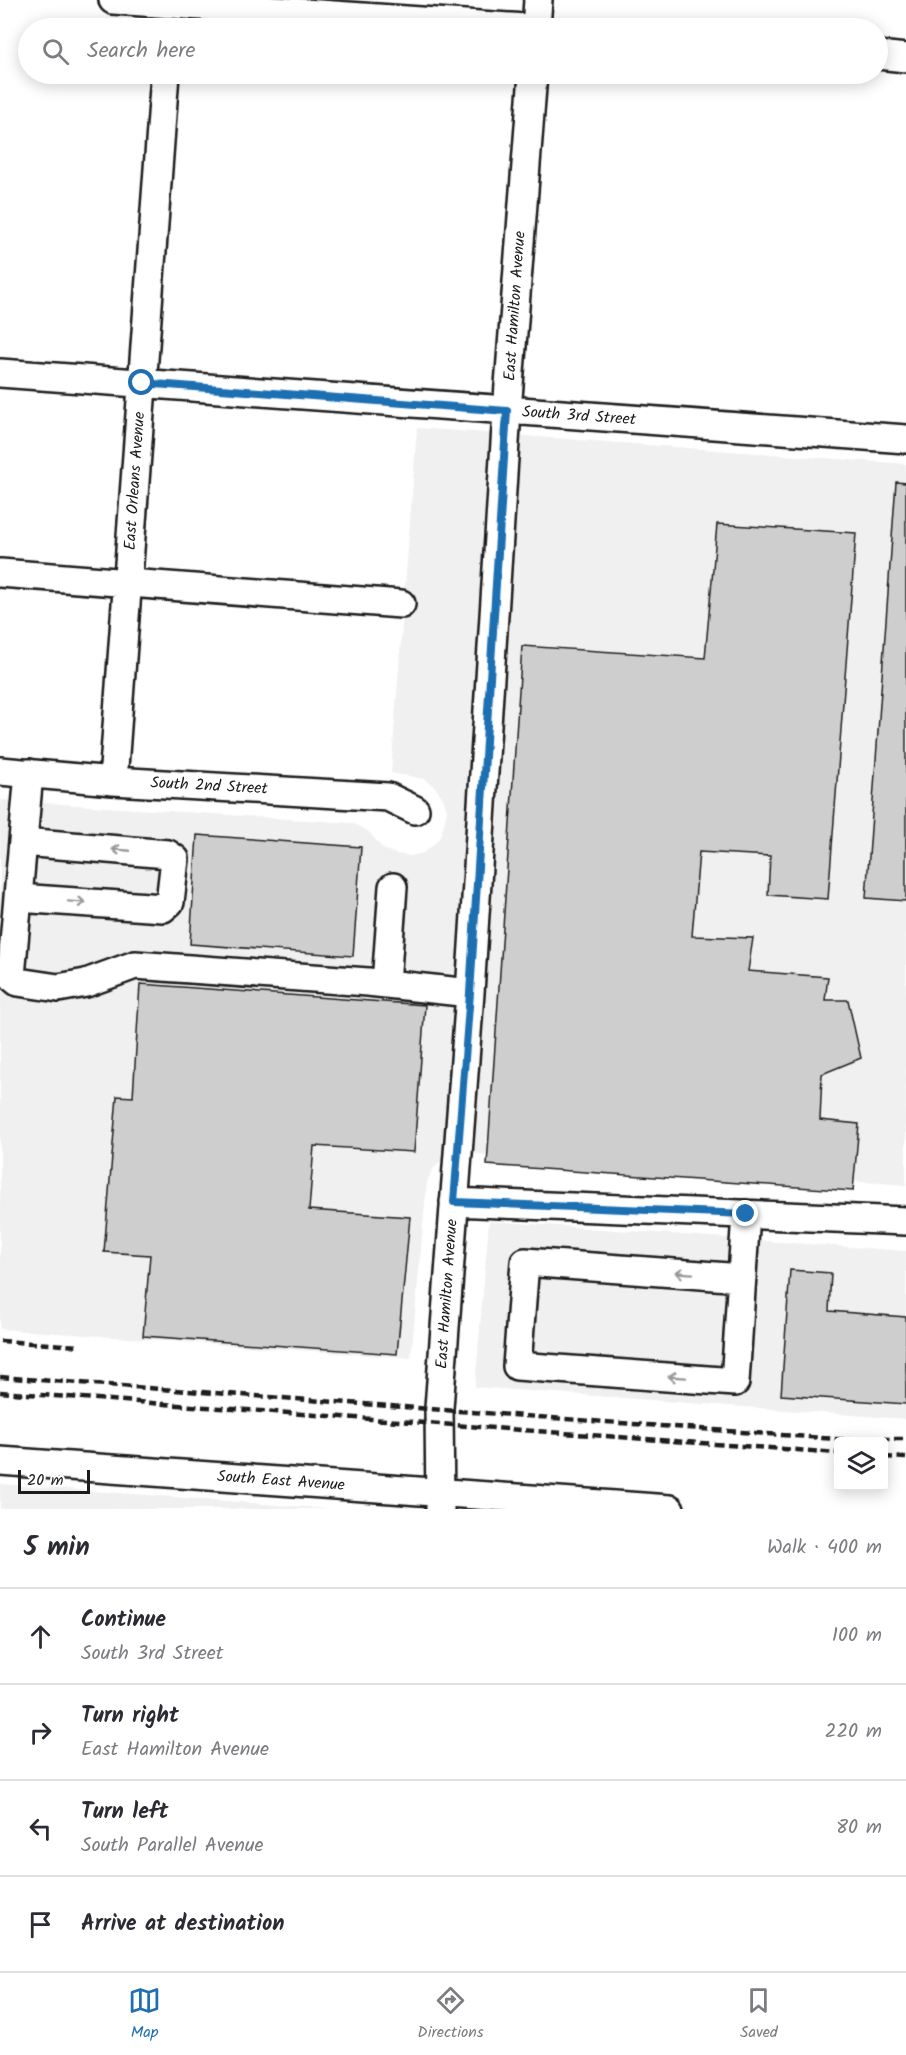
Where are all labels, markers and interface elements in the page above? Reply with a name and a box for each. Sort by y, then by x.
search box [18,18,888,84]
text: Search here [87,34,195,69]
icon: search [39,35,72,68]
street label: East Hamilton Avenue [497,230,533,382]
route start [128,369,154,395]
street label: South 3rd Street [521,400,638,433]
street label: East Orleans Avenue [118,411,152,551]
street label: South 2nd Street [150,770,269,802]
one-way arrow [111,845,131,856]
one-way arrow [66,896,86,907]
route end [732,1200,758,1226]
street label: East Hamilton Avenue [429,1218,465,1370]
one-way arrow [674,1268,694,1279]
one-way arrow [667,1372,687,1383]
map controls [834,1437,888,1491]
button: layers [834,1437,888,1491]
street label: South East Avenue [216,1464,346,1498]
scale bar [18,1467,90,1494]
text: 20 m [27,1468,63,1493]
text: 5 min [24,1527,90,1569]
text: Walk · 400 m [767,1532,882,1564]
text: Continue [81,1603,166,1638]
icon: ahead [24,1620,57,1653]
text: 100 m [832,1620,882,1652]
text: South 3rd Street [81,1638,224,1670]
text: Turn right [81,1699,179,1734]
icon: right [24,1716,57,1749]
text: 220 m [825,1716,882,1748]
text: East Hamilton Avenue [81,1734,269,1766]
text: Turn left [81,1795,168,1830]
icon: left [24,1812,57,1845]
text: 80 m [836,1812,882,1844]
text: South Parallel Avenue [81,1830,264,1862]
text: Arrive at destination [81,1907,284,1942]
icon: arrive [24,1908,57,1941]
tab: Map [128,1984,161,2045]
tab: Directions [417,1984,484,2045]
tab: Saved [740,1984,778,2045]

